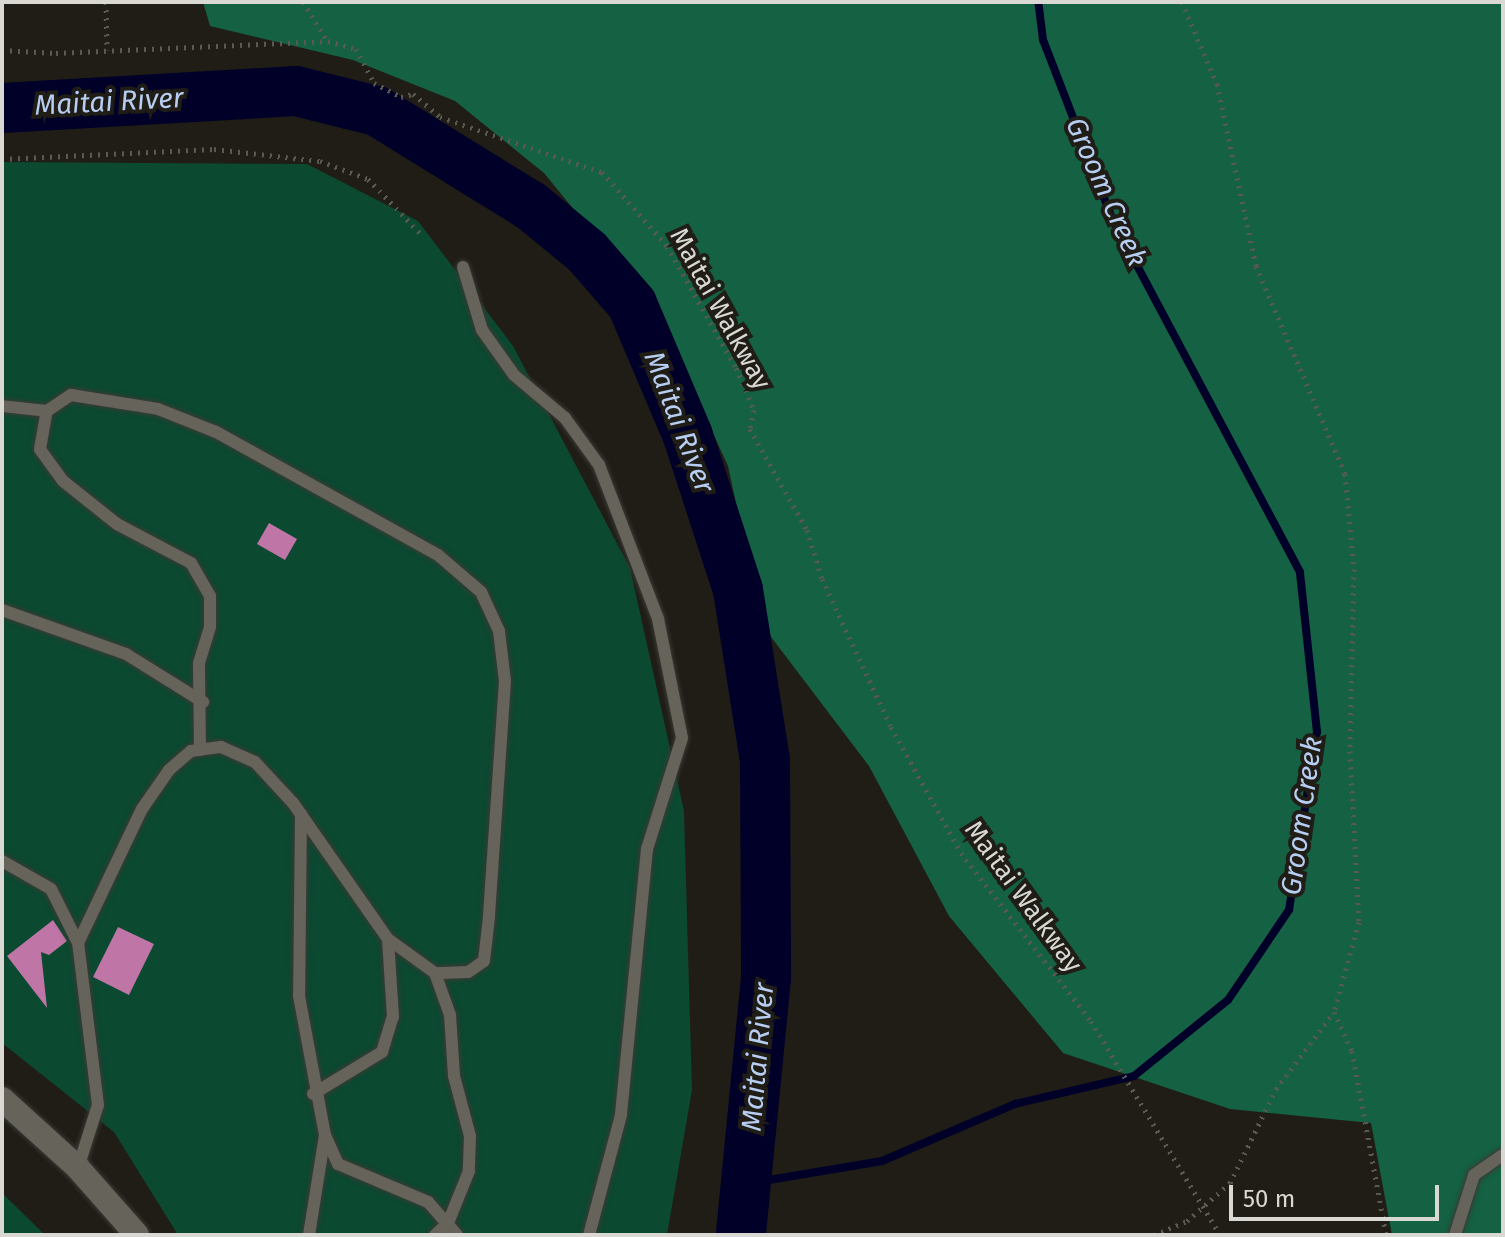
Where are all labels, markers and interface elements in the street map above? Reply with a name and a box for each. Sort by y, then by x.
water label: Maitai River [34,81,184,123]
water label: Groom Creek [1058,112,1154,272]
street label: Maitai Walkway [663,223,777,395]
water label: Maitai River [637,346,721,498]
water label: Groom Creek [1274,735,1330,897]
street label: Maitai Walkway [958,815,1088,979]
water label: Maitai River [735,981,781,1133]
scale bar [1233,1169,1443,1219]
text: 50 m [1243,1185,1295,1213]

